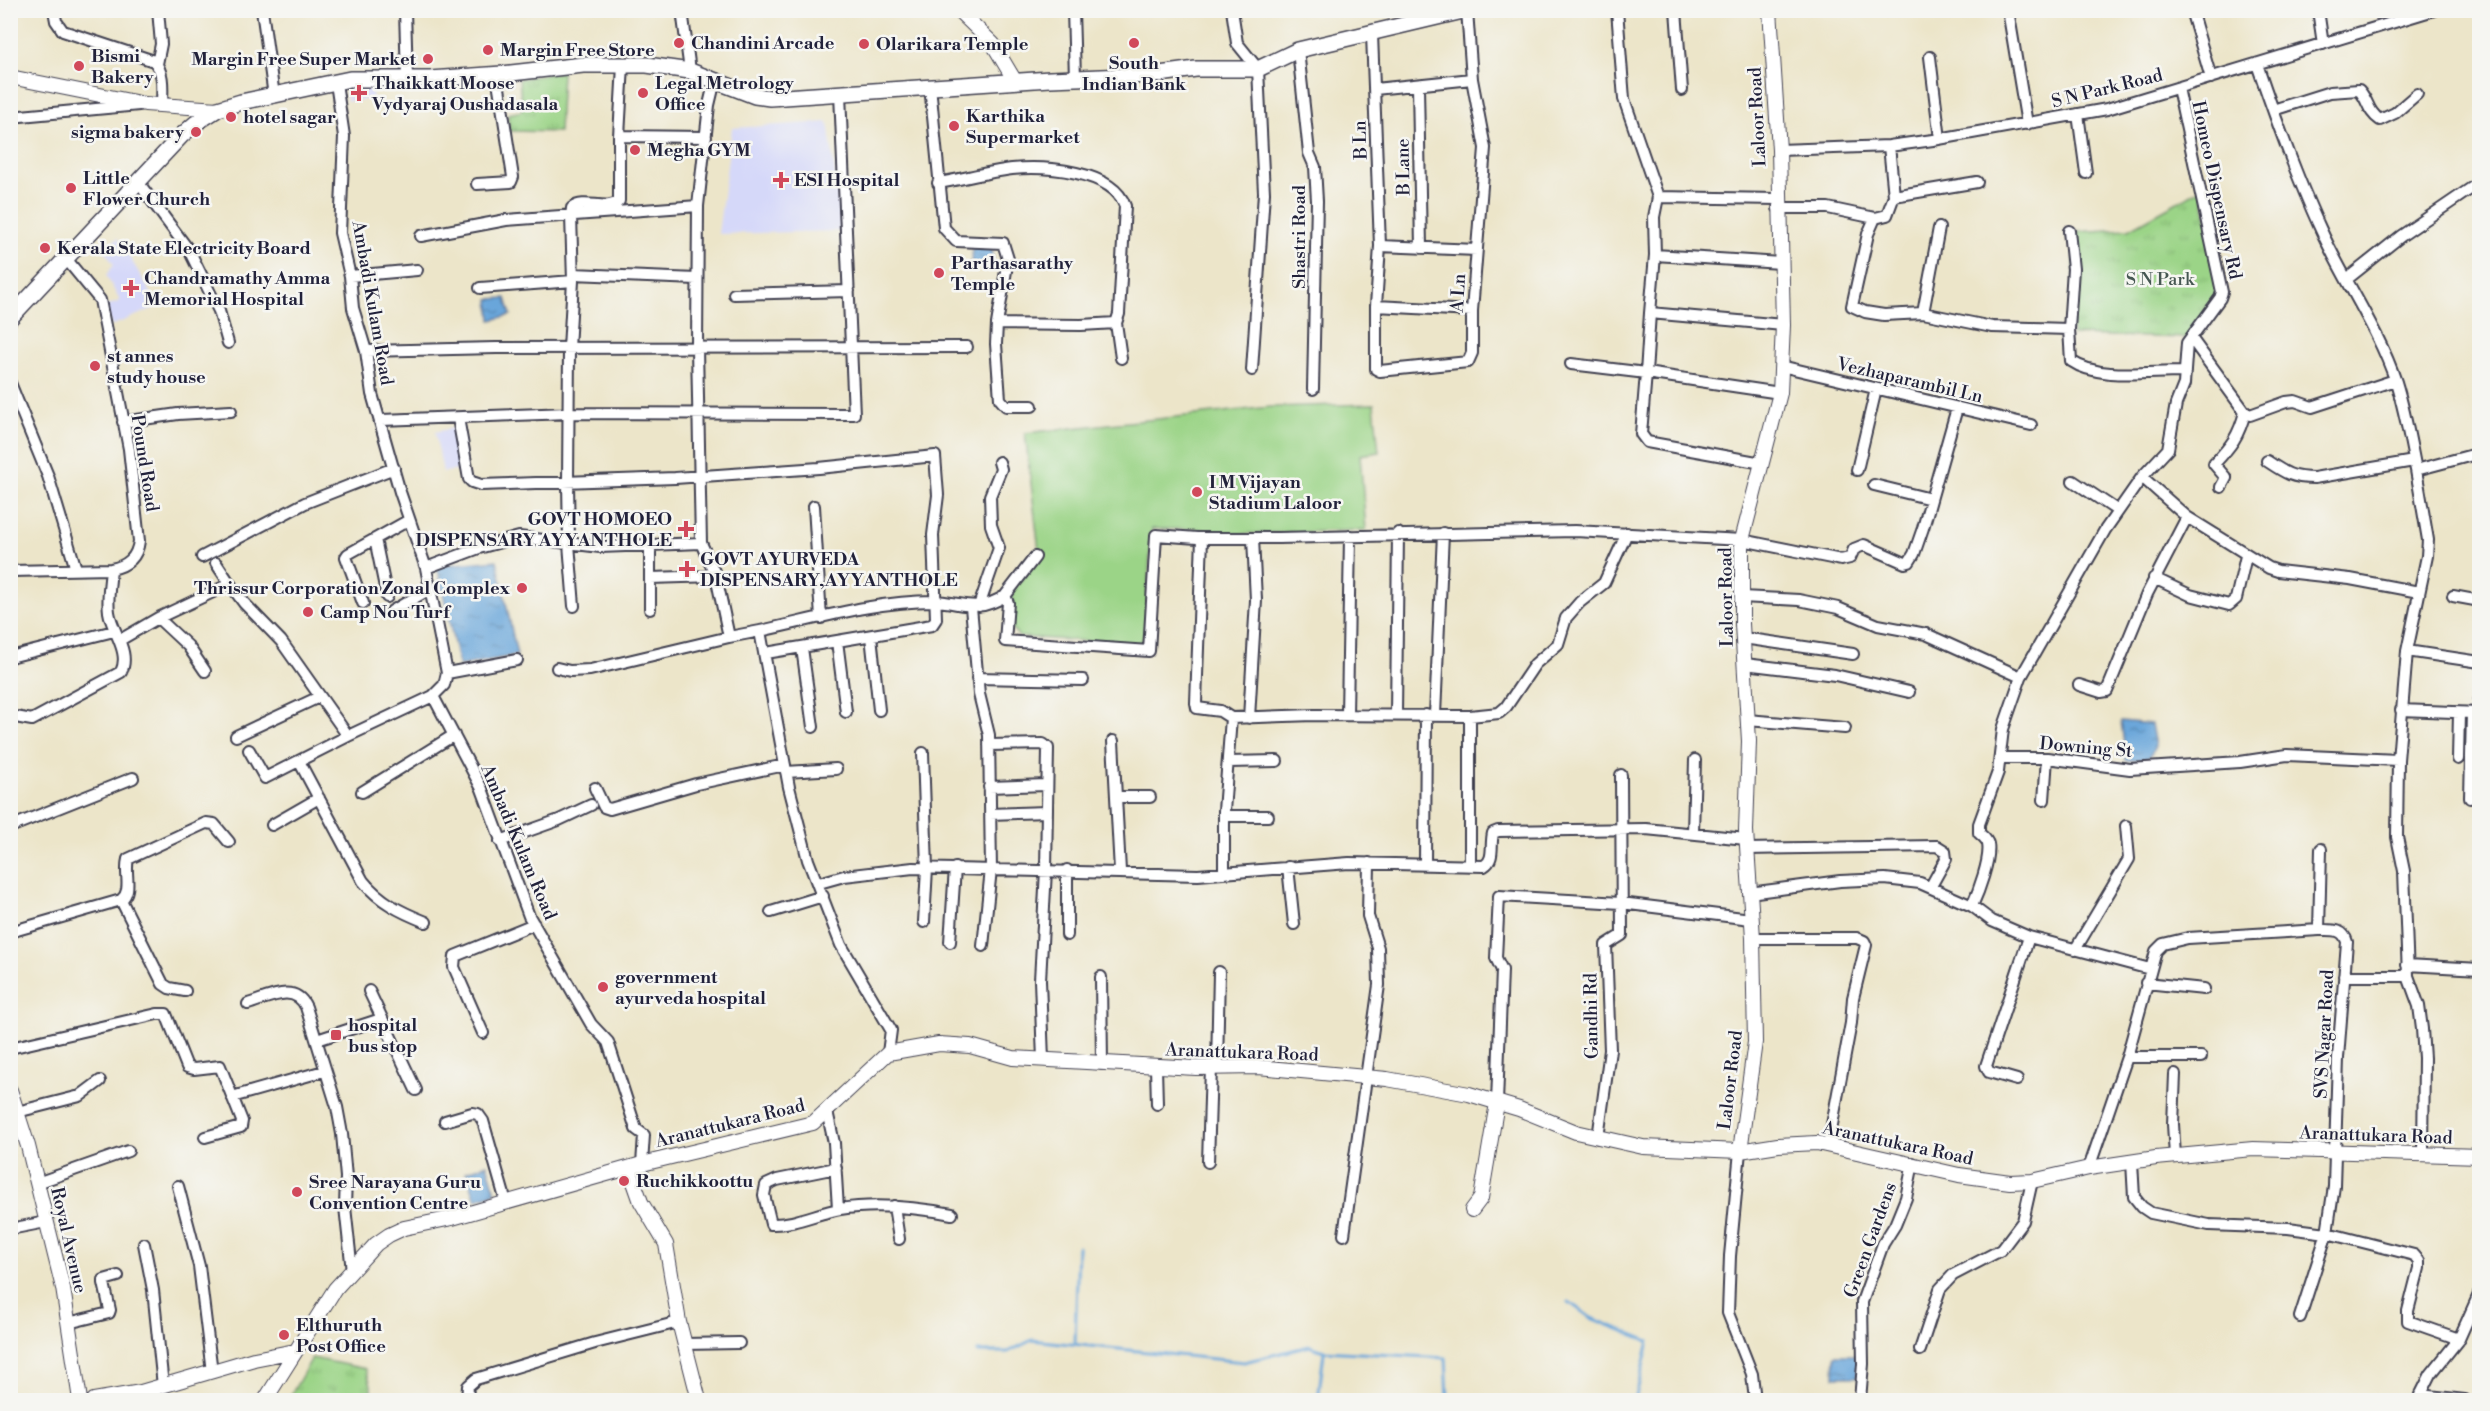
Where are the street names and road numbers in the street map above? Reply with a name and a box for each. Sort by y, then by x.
street label: S N Park Road [2049,63,2166,113]
street label: Laloor Road [1743,66,1772,167]
street label: Homeo Dispensary Rd [2186,99,2247,282]
street label: B Ln [1348,120,1373,161]
street label: B Lane [1392,138,1416,197]
street label: Shastri Road [1288,184,1311,289]
street label: Ambadi Kulam Road [347,218,398,388]
street label: A Ln [1446,273,1471,314]
street label: Vezhaparambil Ln [1834,352,1985,408]
street label: Pound Road [125,413,164,514]
street label: Laloor Road [1714,546,1739,647]
street label: Downing St [2038,732,2134,763]
street label: Ambadi Kulam Road [475,760,562,924]
street label: SVS Nagar Road [2310,968,2339,1099]
street label: Gandhi Rd [1579,972,1604,1059]
street label: Laloor Road [1713,1028,1748,1131]
street label: Aranattukara Road [1164,1038,1320,1067]
street label: Aranattukara Road [652,1094,808,1153]
street label: Aranattukara Road [1820,1116,1976,1171]
street label: Aranattukara Road [2298,1121,2454,1150]
street label: Green Gardens [1839,1179,1902,1301]
street label: Royal Avenue [45,1185,92,1295]

